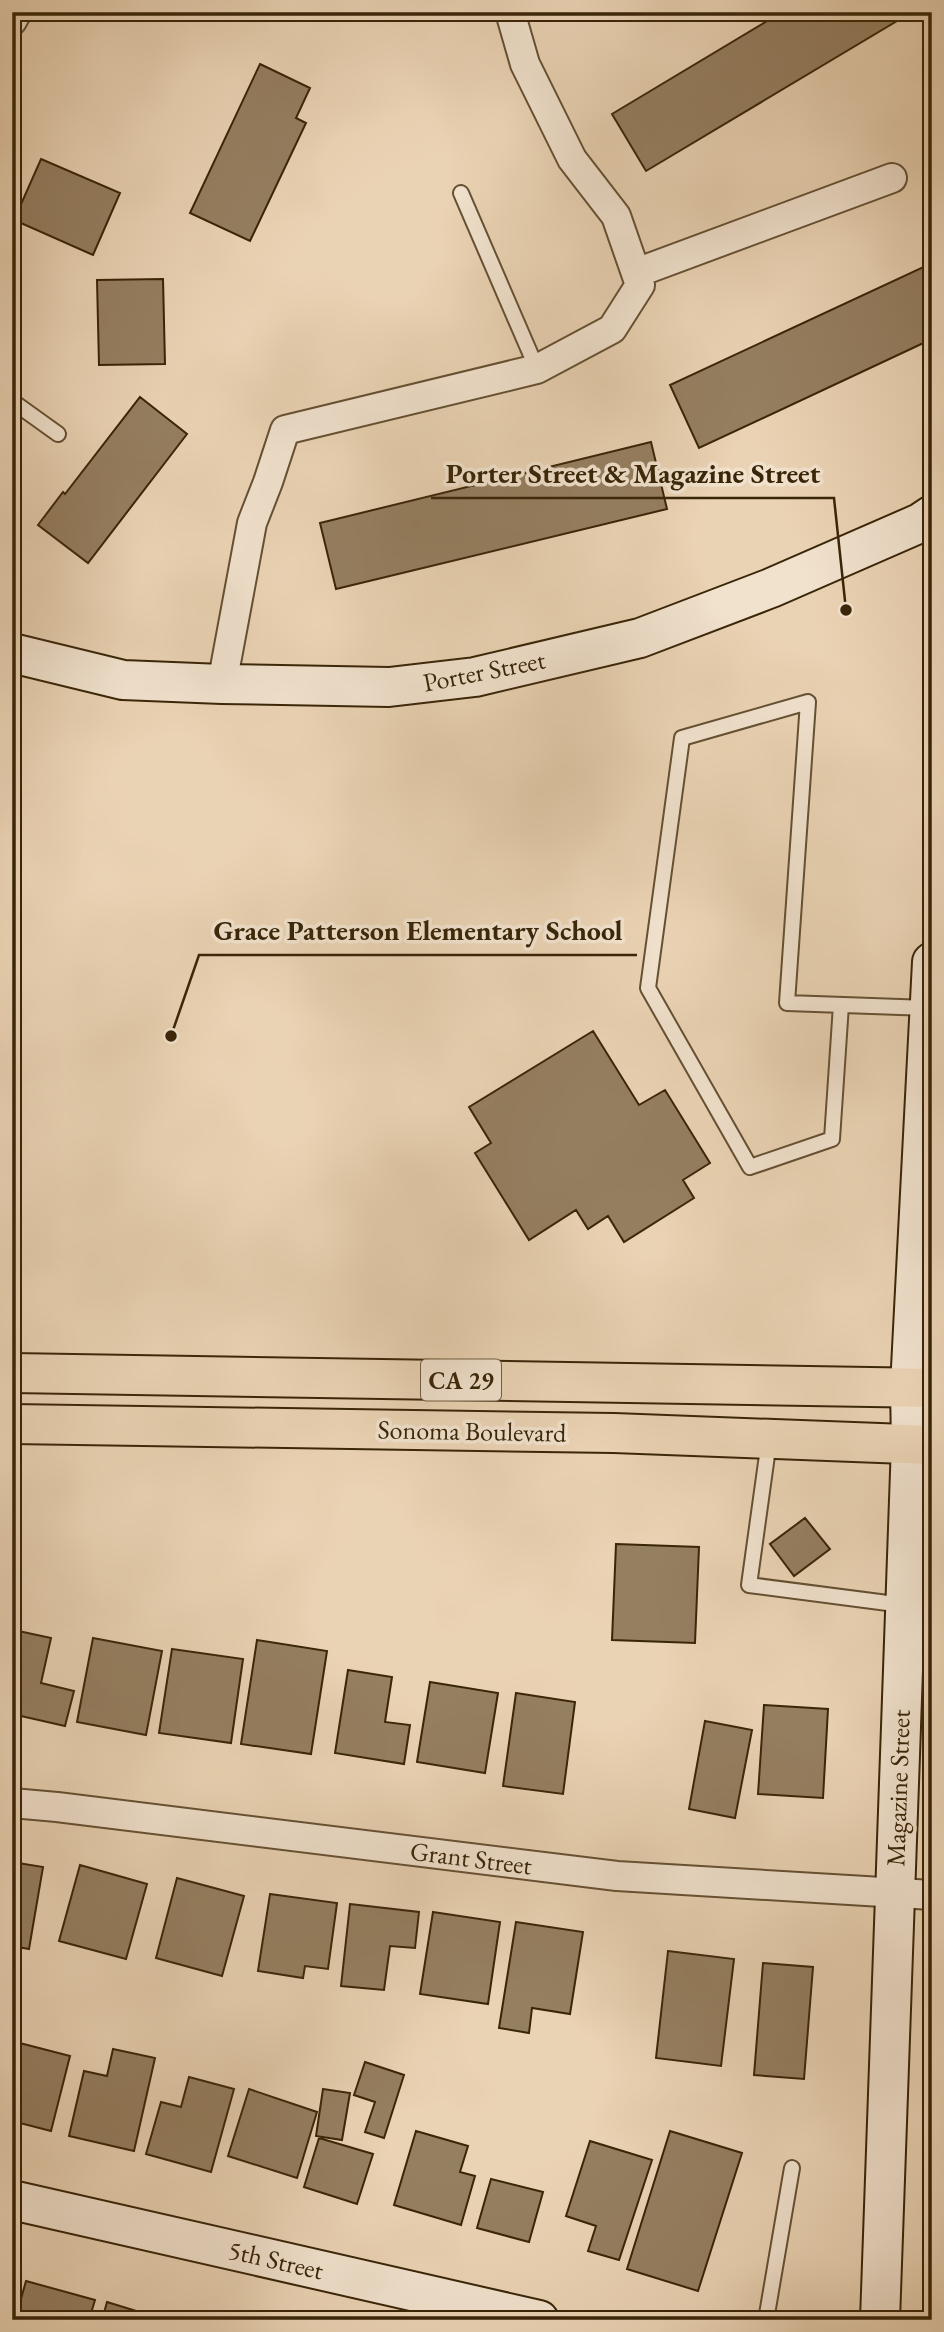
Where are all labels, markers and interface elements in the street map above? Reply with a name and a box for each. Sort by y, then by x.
callout: Porter Street & Magazine Street [431,449,834,498]
text: Porter Street & Magazine Street [446,455,821,491]
street label: Porter Street [420,642,548,700]
callout: Grace Patterson Elementary School [199,906,637,955]
text: Grace Patterson Elementary School [213,912,623,948]
road number: CA 29 [421,1360,501,1400]
street label: Sonoma Boulevard [377,1412,568,1450]
street label: Magazine Street [878,1709,918,1867]
street label: Grant Street [408,1834,534,1882]
street label: 5th Street [225,2233,327,2287]

